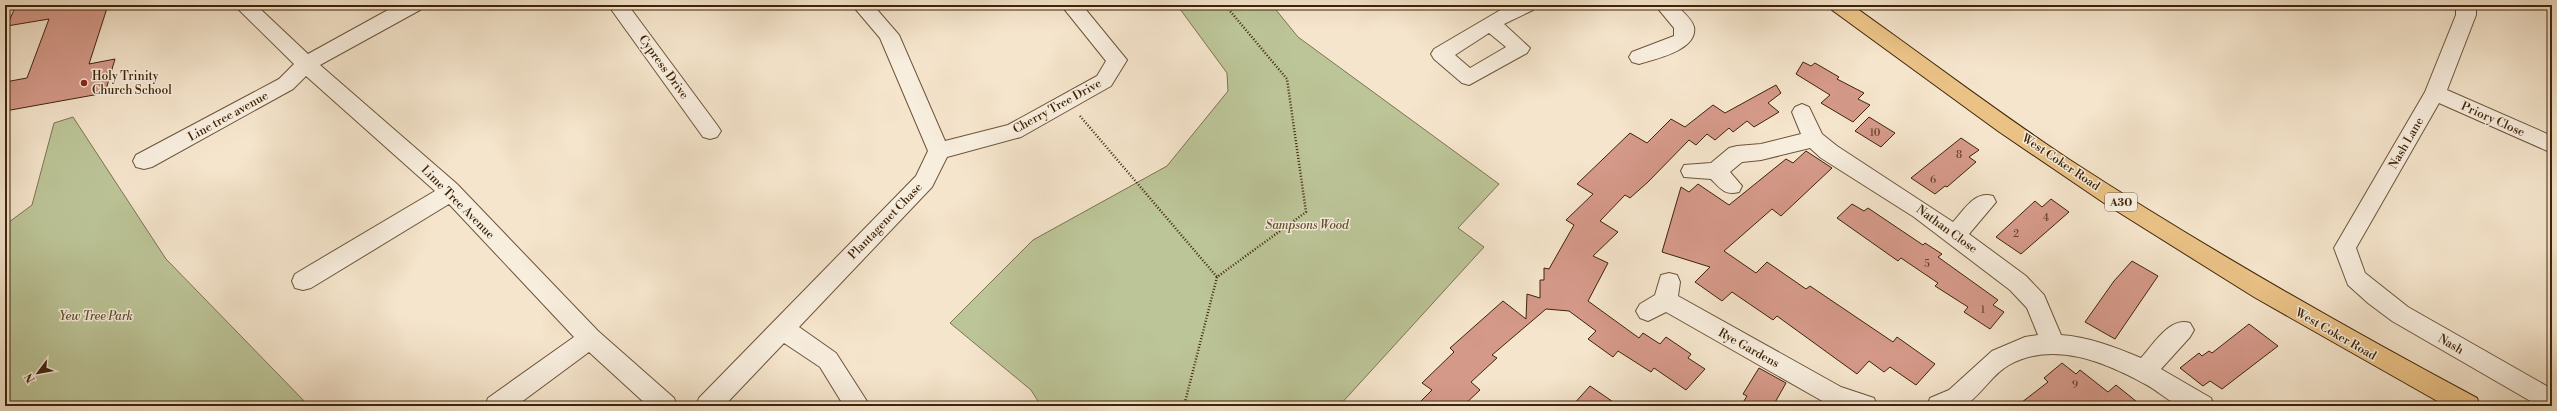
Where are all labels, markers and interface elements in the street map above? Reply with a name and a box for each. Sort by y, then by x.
street label: Cypress Drive [635,32,692,102]
place label: Holy Trinity Church School [92,69,172,98]
street label: Cherry Tree Drive [1010,76,1104,137]
marker: Holy Trinity Church School [79,78,89,88]
street label: Line tree avenue [186,88,271,145]
street label: Priory Close [2459,99,2527,140]
street label: Nash Lane [2386,115,2427,172]
house number: 10 [1870,127,1881,139]
street label: West Coker Road [2018,130,2103,194]
house number: 8 [1956,149,1962,161]
street label: Lime Tree Avenue [418,162,498,242]
house number: 6 [1930,174,1936,186]
street label: Plantagenet Chase [845,180,926,263]
road number: A30 [2105,193,2137,211]
street label: Nathan Close [1913,202,1980,257]
house number: 4 [2043,212,2049,224]
park label: Sampsons Wood [1265,218,1350,233]
house number: 2 [2013,228,2019,240]
house number: 5 [1924,258,1930,270]
house number: 1 [1981,304,1986,316]
street label: West Coker Road [2292,305,2379,364]
park label: Yew Tree Park [59,309,133,324]
street label: Rye Gardens [1716,325,1782,371]
street label: Nash [2435,331,2466,358]
north arrow [18,353,58,393]
text: N [22,370,39,385]
house number: 9 [2072,379,2078,391]

